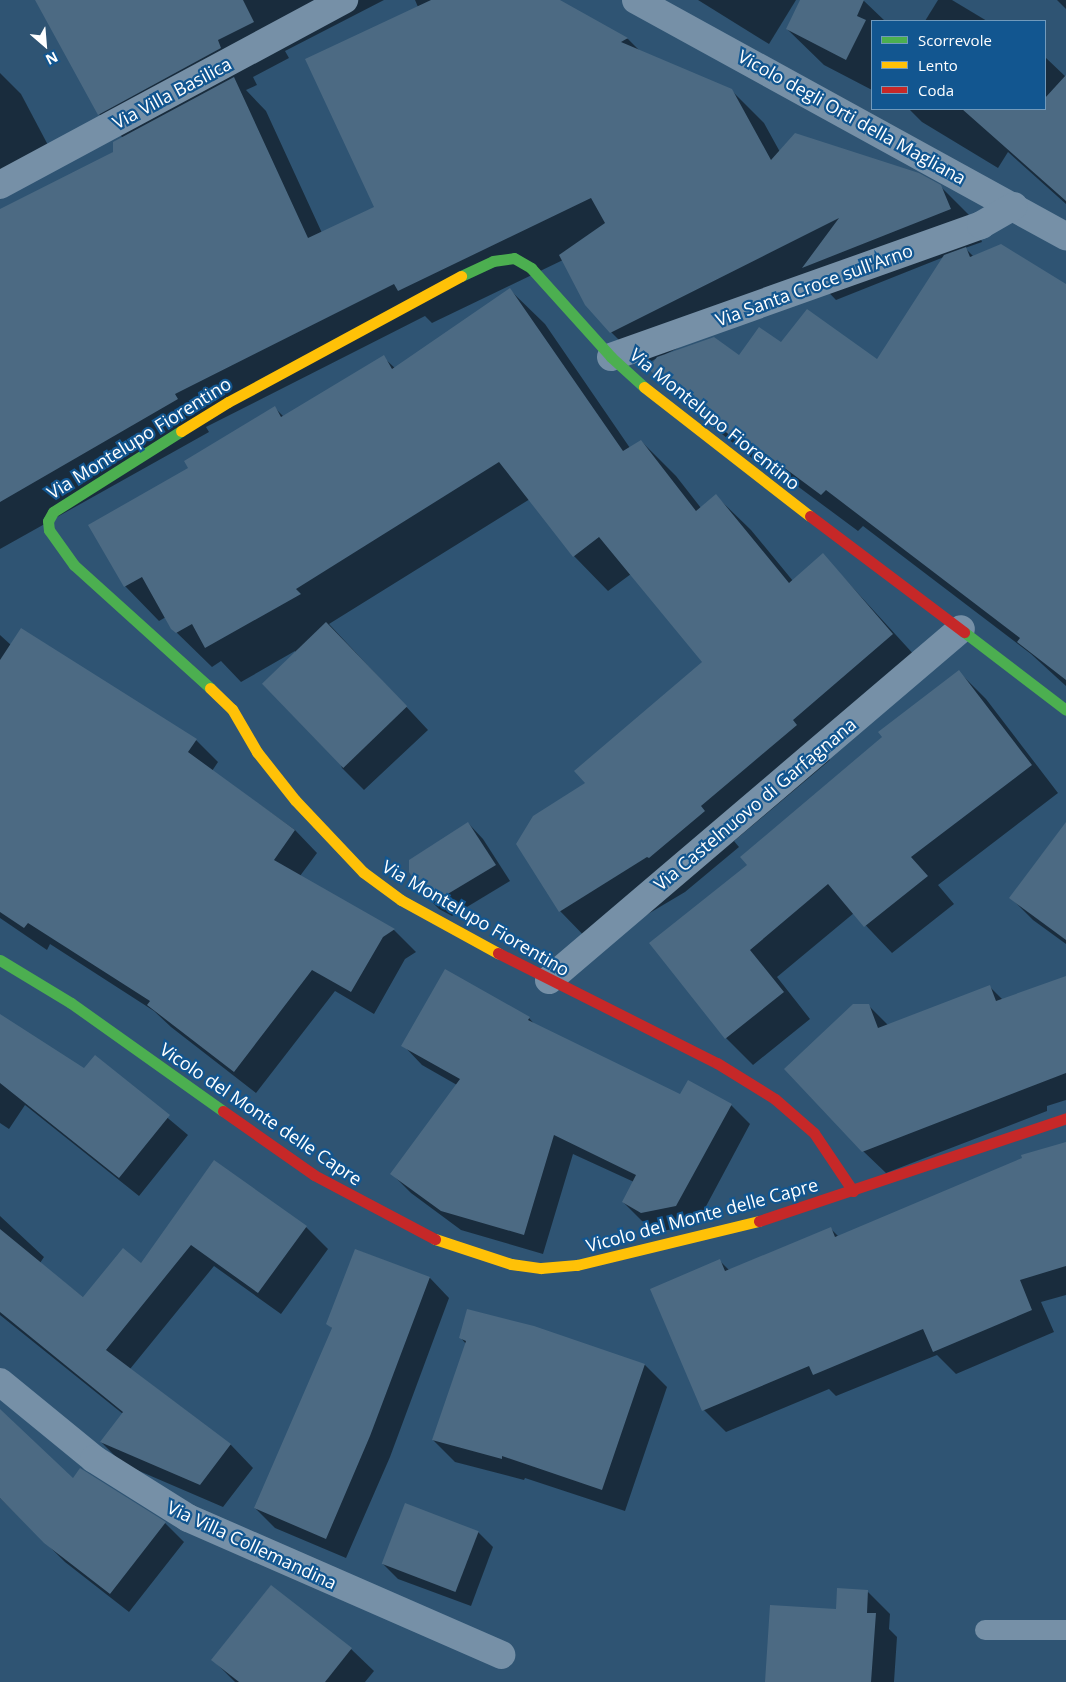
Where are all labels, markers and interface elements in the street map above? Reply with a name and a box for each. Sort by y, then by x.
north arrow [20,20,70,70]
legend [871,20,1046,110]
text: Scorrevole [918,30,992,50]
street label: Vicolo degli Orti della Magliana [734,45,970,189]
text: N [43,48,61,70]
street label: Via Villa Basilica [109,53,235,133]
text: Lento [918,55,958,75]
text: Coda [918,80,954,100]
street label: Via Santa Croce sull'Arno [713,239,915,331]
street label: Via Montelupo Fiorentino [626,344,804,494]
street label: Via Montelupo Fiorentino [43,373,235,503]
street label: Via Castelnuovo di Garfagnana [650,713,860,895]
street label: Via Montelupo Fiorentino [379,855,573,981]
street label: Vicolo del Monte delle Capre [156,1038,366,1190]
street label: Vicolo del Monte delle Capre [584,1174,820,1256]
street label: Via Villa Collemandina [164,1496,340,1594]

